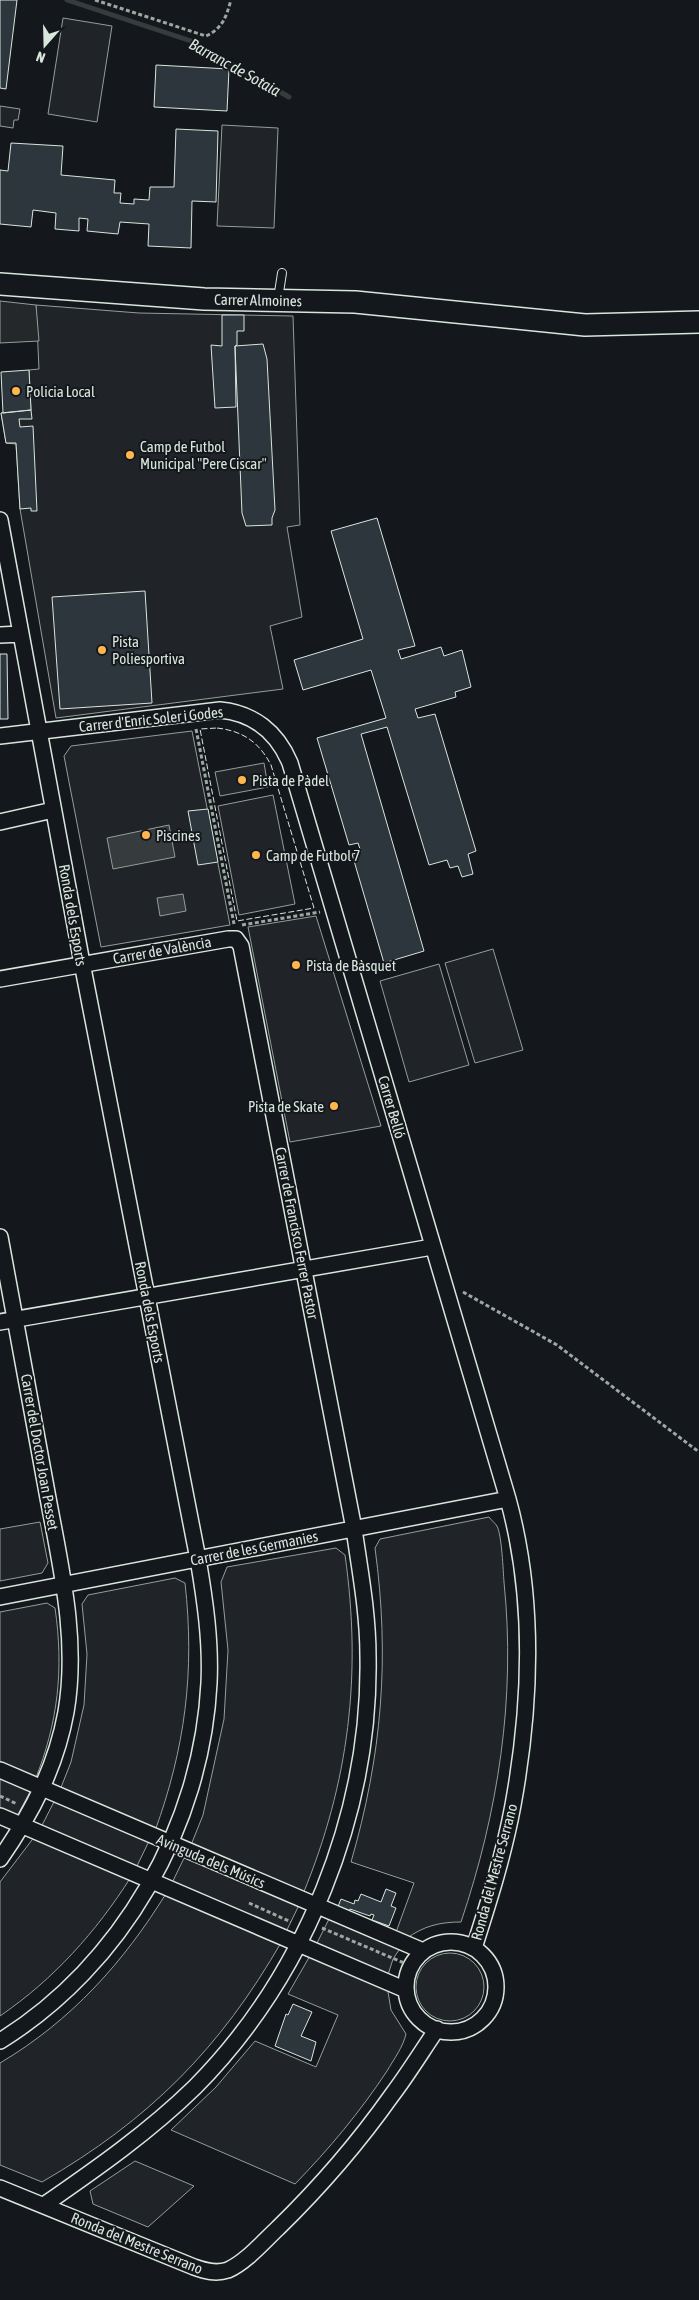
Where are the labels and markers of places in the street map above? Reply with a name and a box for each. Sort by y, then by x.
place label: Policia Local [26,383,95,400]
marker: Policia Local [10,385,22,397]
place label: Camp de Futbol Municipal "Pere Ciscar" [140,438,267,472]
marker: Camp de Futbol Municipal "Pere Ciscar" [124,449,136,461]
place label: Pista Poliesportiva [112,633,185,667]
marker: Pista Poliesportiva [96,644,108,656]
place label: Pista de Pàdel [252,772,329,789]
marker: Pista de Pàdel [236,774,248,786]
place label: Piscines [156,827,200,844]
marker: Piscines [140,829,152,841]
place label: Camp de Futbol 7 [266,847,360,864]
marker: Camp de Futbol 7 [250,849,262,861]
place label: Pista de Bàsquet [306,957,396,974]
marker: Pista de Bàsquet [290,959,302,971]
place label: Pista de Skate [248,1098,324,1115]
marker: Pista de Skate [328,1100,340,1112]

